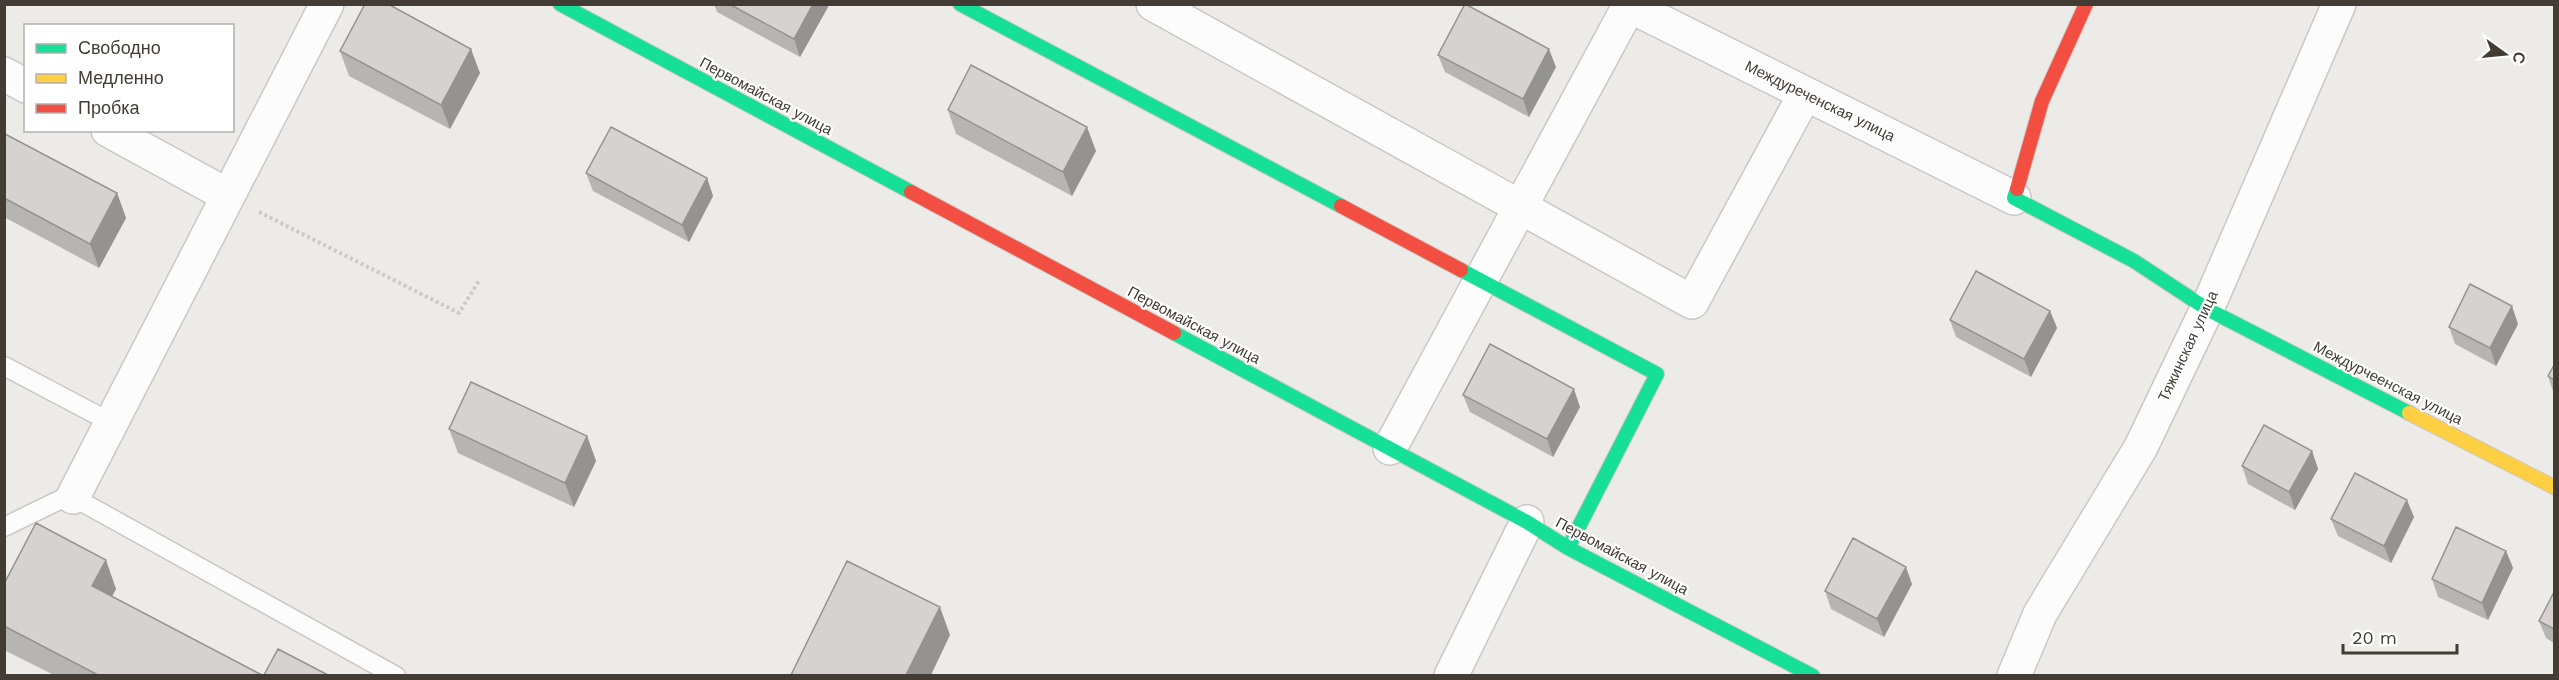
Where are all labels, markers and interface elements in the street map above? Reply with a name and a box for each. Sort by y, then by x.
legend [24,24,234,132]
north arrow [2475,24,2535,84]
text: Свободно [78,37,161,58]
text: С [2508,50,2530,66]
street label: Первомайская улица [696,53,836,139]
street label: Междуреченская улица [1742,57,1899,145]
text: Медленно [78,67,164,88]
text: Пробка [78,97,141,118]
street label: Первомайская улица [1124,282,1264,368]
street label: Тяжинская улица [2154,287,2222,404]
street label: Междурчеенская улица [2310,338,2466,429]
street label: Первомайская улица [1552,513,1692,599]
scale bar [2343,617,2457,655]
text: 20 m [2352,627,2397,648]

